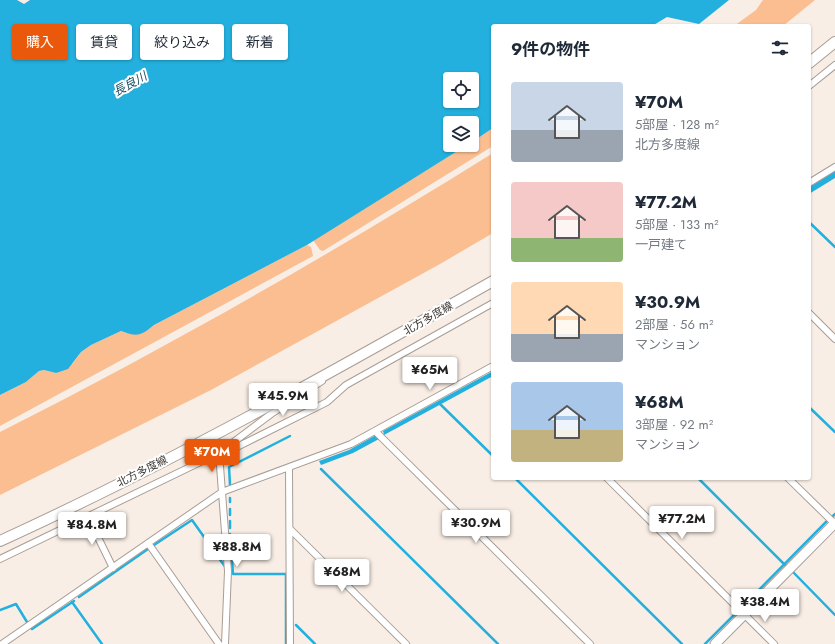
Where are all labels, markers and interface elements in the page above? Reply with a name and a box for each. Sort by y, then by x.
chip: 購入 [12,24,68,60]
chip: 賃貸 [76,24,132,60]
chip: 絞り込み [140,24,224,60]
chip: 新着 [232,24,288,60]
text: 9件の物件 [511,37,590,61]
icon: filters [769,37,791,59]
water label: 長良川 [110,66,152,101]
map controls [443,72,479,152]
button: locate [443,72,479,108]
text: ¥70M [635,90,683,114]
icon: home [543,98,591,146]
text: 5部屋 · 128 m² [635,115,719,134]
button: layers [443,116,479,152]
text: 北方多度線 [635,135,700,154]
text: ¥77.2M [635,190,697,214]
icon: home [543,198,591,246]
text: 5部屋 · 133 m² [635,215,719,234]
text: 一戸建て [635,235,687,254]
text: ¥30.9M [635,290,700,314]
street label: 北方多度線 [400,297,456,339]
icon: home [543,298,591,346]
text: 2部屋 · 56 m² [635,315,713,334]
text: マンション [635,335,700,354]
pin: ¥65M [406,357,454,391]
text: ¥65M [411,360,449,379]
pin: ¥45.9M [250,383,316,417]
text: ¥45.9M [258,386,308,405]
text: ¥68M [635,390,684,414]
icon: home [543,398,591,446]
text: 3部屋 · 92 m² [635,415,713,434]
text: マンション [635,435,700,454]
pin: ¥70M [188,439,236,473]
text: ¥70M [194,442,230,461]
street label: 北方多度線 [114,451,170,491]
pin: ¥77.2M [649,506,715,540]
text: ¥77.2M [658,509,706,528]
pin: ¥30.9M [443,510,509,544]
pin: ¥84.8M [59,512,125,546]
text: ¥30.9M [451,513,501,532]
text: ¥84.8M [67,515,117,534]
pin: ¥88.8M [204,534,270,568]
text: ¥88.8M [213,537,261,556]
pin: ¥68M [318,559,366,593]
text: ¥68M [323,562,361,581]
pin: ¥38.4M [732,589,798,623]
text: ¥38.4M [740,592,790,611]

